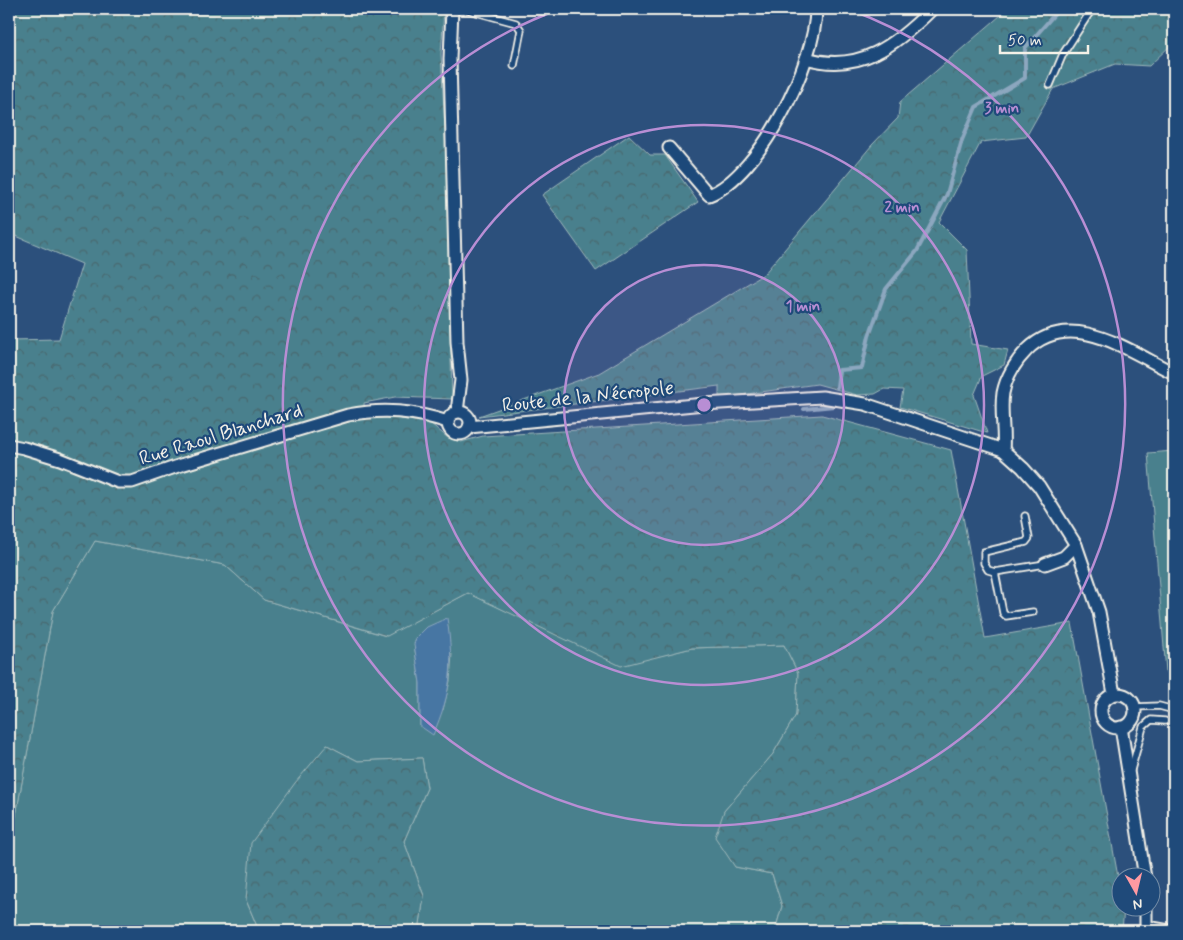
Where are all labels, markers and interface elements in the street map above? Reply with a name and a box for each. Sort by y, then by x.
scale bar [1000,22,1088,54]
text: 50 m [1008,31,1042,51]
text: 3 min [985,99,1019,119]
text: 2 min [884,198,920,218]
text: 1 min [786,297,820,317]
street label: Route de la Nécropole [501,375,675,419]
centre of rings [695,396,713,414]
street label: Rue Raoul Blanchard [136,397,306,473]
north arrow [1110,868,1160,918]
text: N [1132,894,1144,913]

